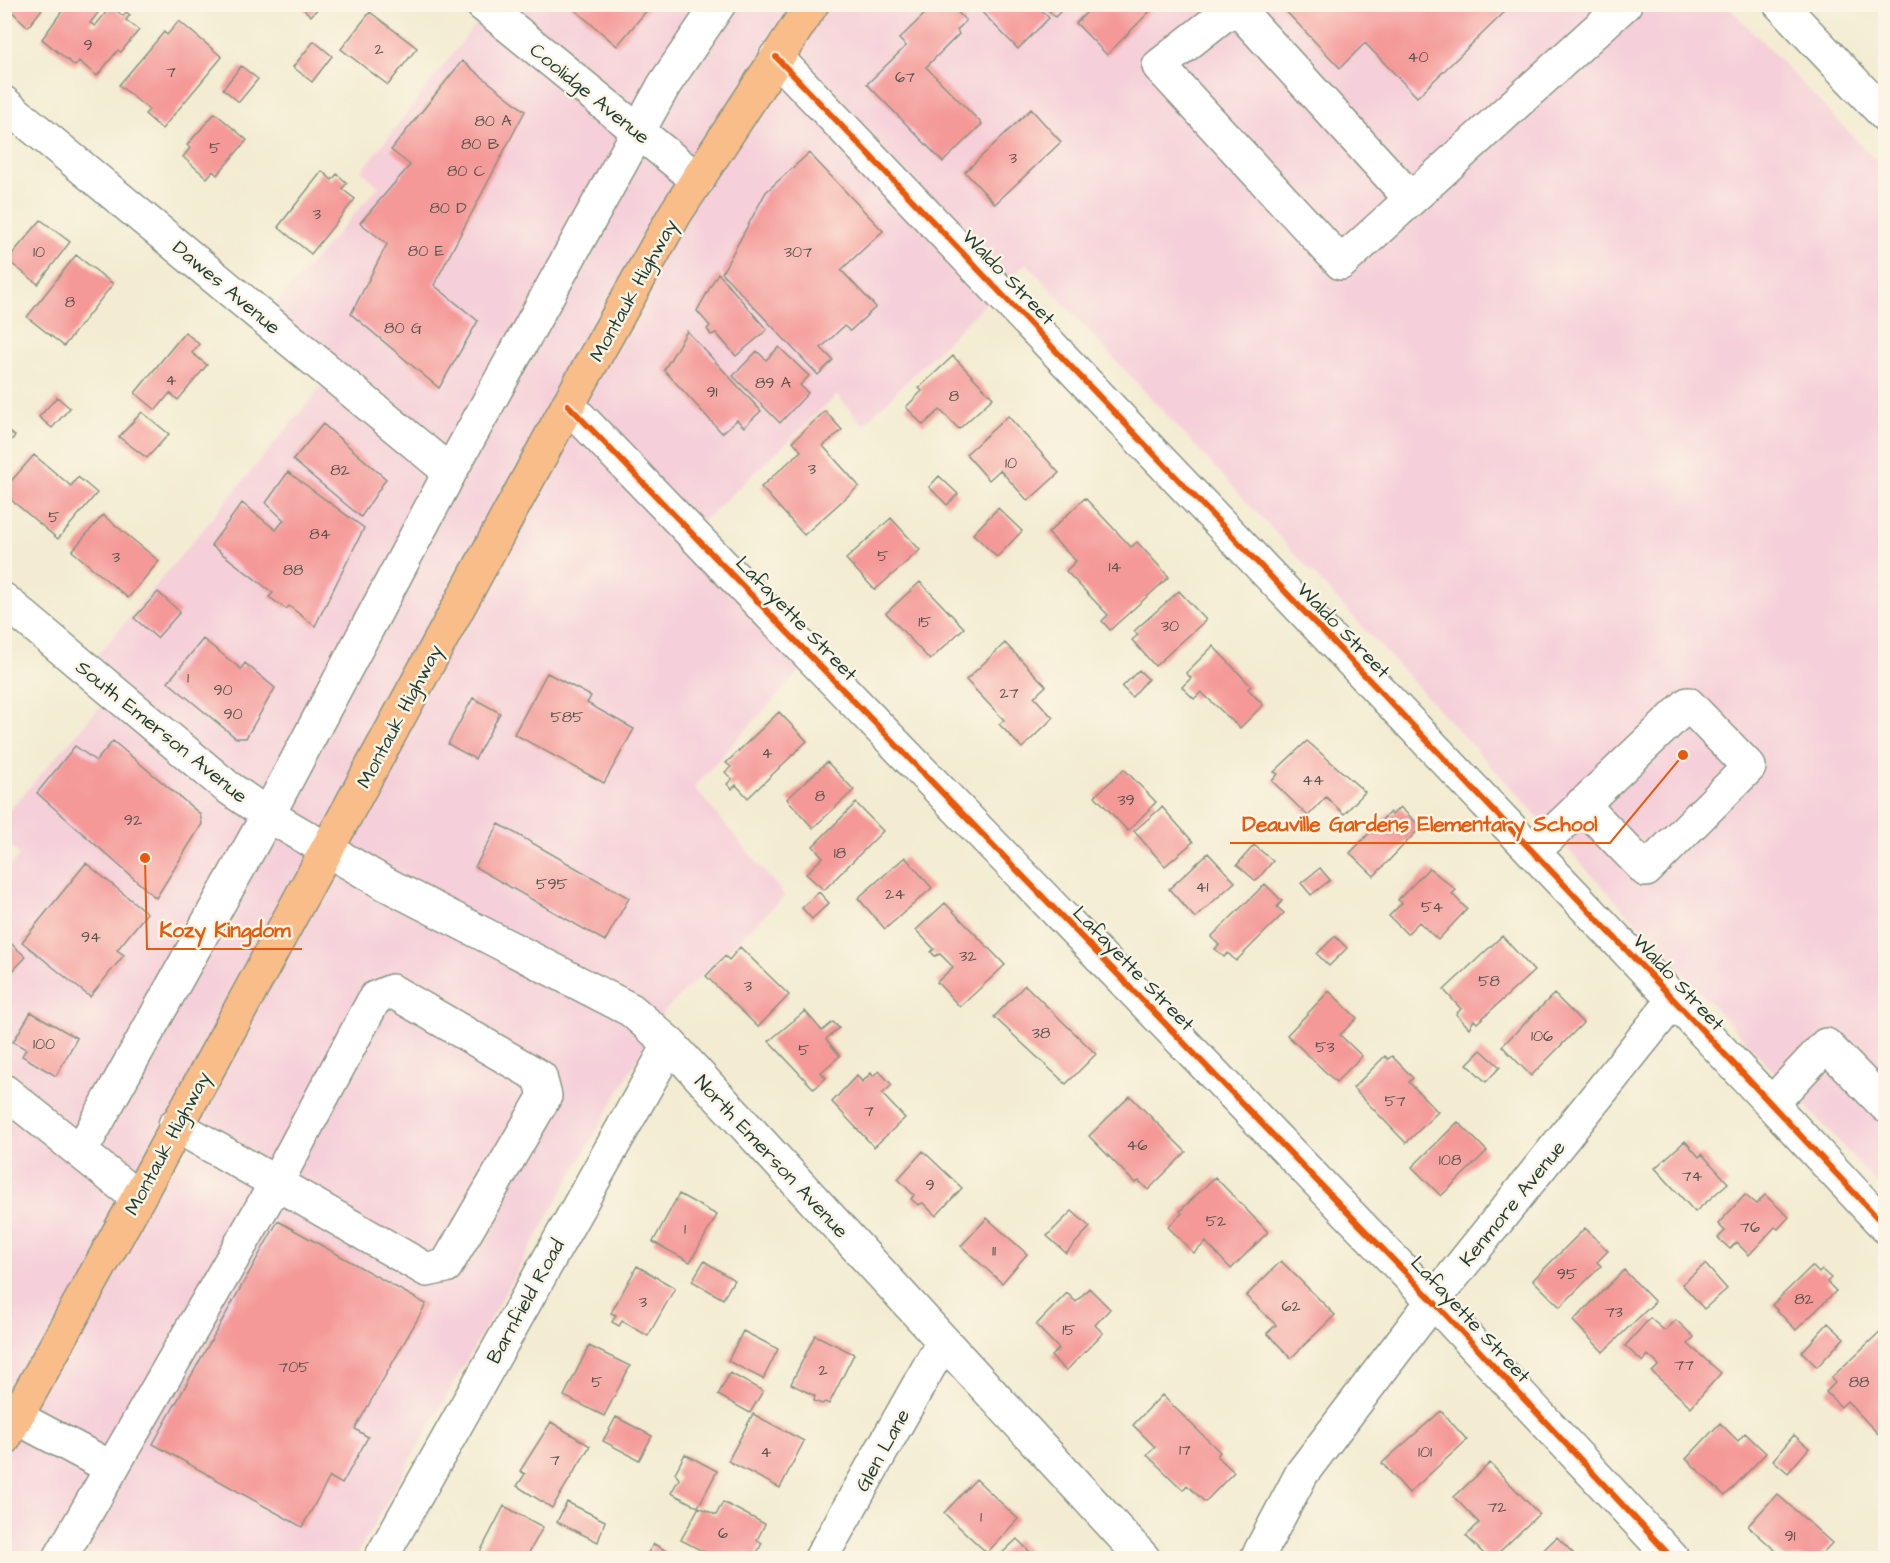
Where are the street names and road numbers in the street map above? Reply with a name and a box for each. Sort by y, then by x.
street label: Coolidge Avenue [523,37,656,152]
street label: Montauk Highway [583,214,686,367]
street label: Waldo Street [955,224,1061,332]
street label: Dawes Avenue [166,234,286,341]
street label: Lafayette Street [728,550,864,688]
street label: Waldo Street [1290,577,1396,685]
street label: Montauk Highway [350,640,451,794]
street label: South Emerson Avenue [69,654,253,810]
street label: Lafayette Street [1065,900,1201,1038]
street label: Waldo Street [1626,928,1731,1037]
street label: Montauk Highway [118,1067,219,1221]
street label: North Emerson Avenue [688,1069,855,1245]
street label: Kenmore Avenue [1453,1135,1572,1273]
street label: Barnfield Road [480,1234,572,1369]
street label: Lafayette Street [1403,1250,1537,1390]
street label: Glen Lane [849,1404,917,1497]

